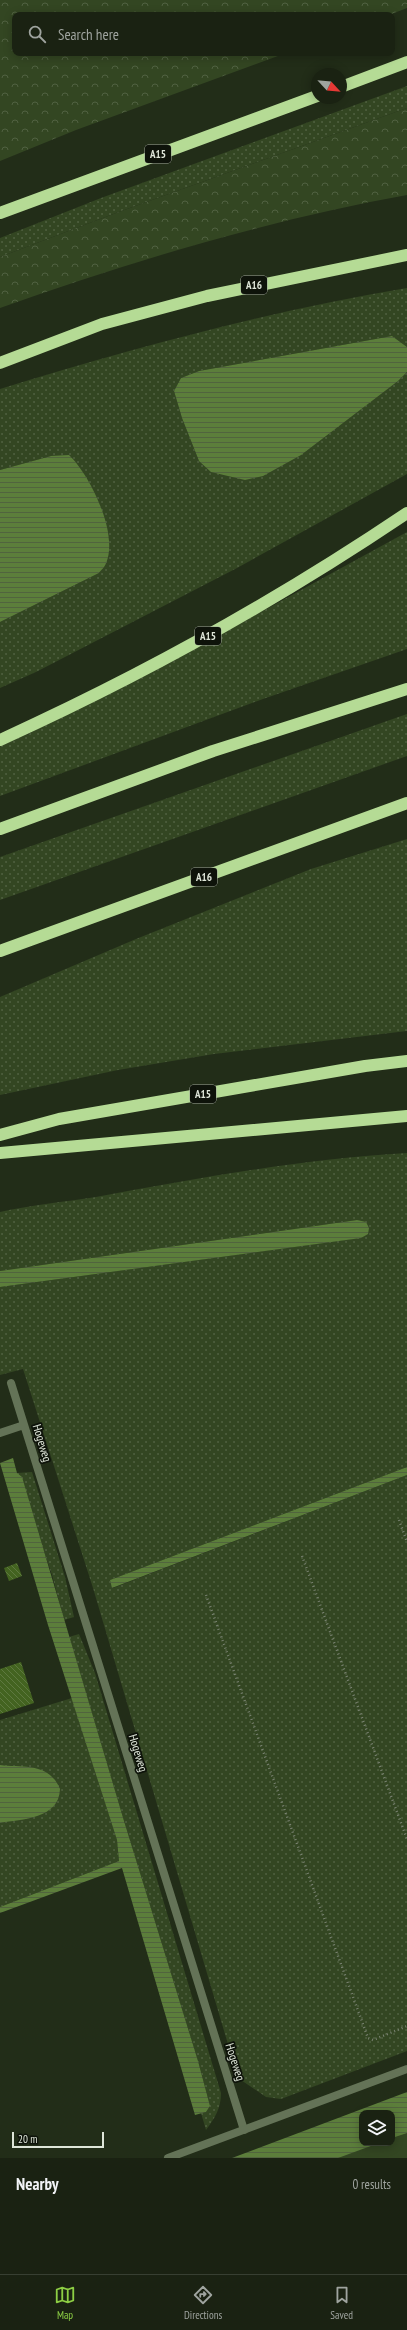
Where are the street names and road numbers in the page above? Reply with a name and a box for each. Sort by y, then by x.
road number: A15 [145,145,171,163]
road number: A16 [241,276,267,294]
road number: A15 [195,627,221,645]
road number: A16 [191,868,217,886]
road number: A15 [190,1085,216,1103]
street label: Hogeweg [30,1422,55,1464]
street label: Hogeweg [126,1732,151,1774]
street label: Hogeweg [222,2041,249,2083]

